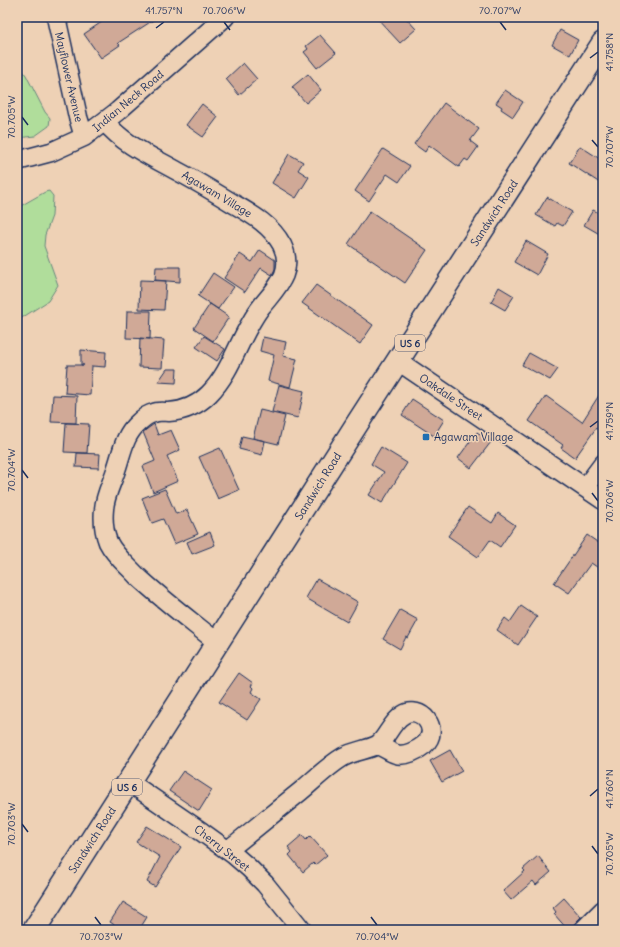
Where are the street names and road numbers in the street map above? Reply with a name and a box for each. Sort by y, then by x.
street label: Mayflower Avenue [52,31,86,124]
street label: Indian Neck Road [90,67,167,135]
street label: Agawam Village [179,168,255,220]
street label: Sandwich Road [467,177,521,249]
road number: US 6 [395,335,425,351]
street label: Oakdale Street [417,371,486,424]
street label: Sandwich Road [292,449,345,522]
road number: US 6 [112,779,142,795]
street label: Sandwich Road [65,804,119,876]
street label: Cherry Street [191,822,253,874]

